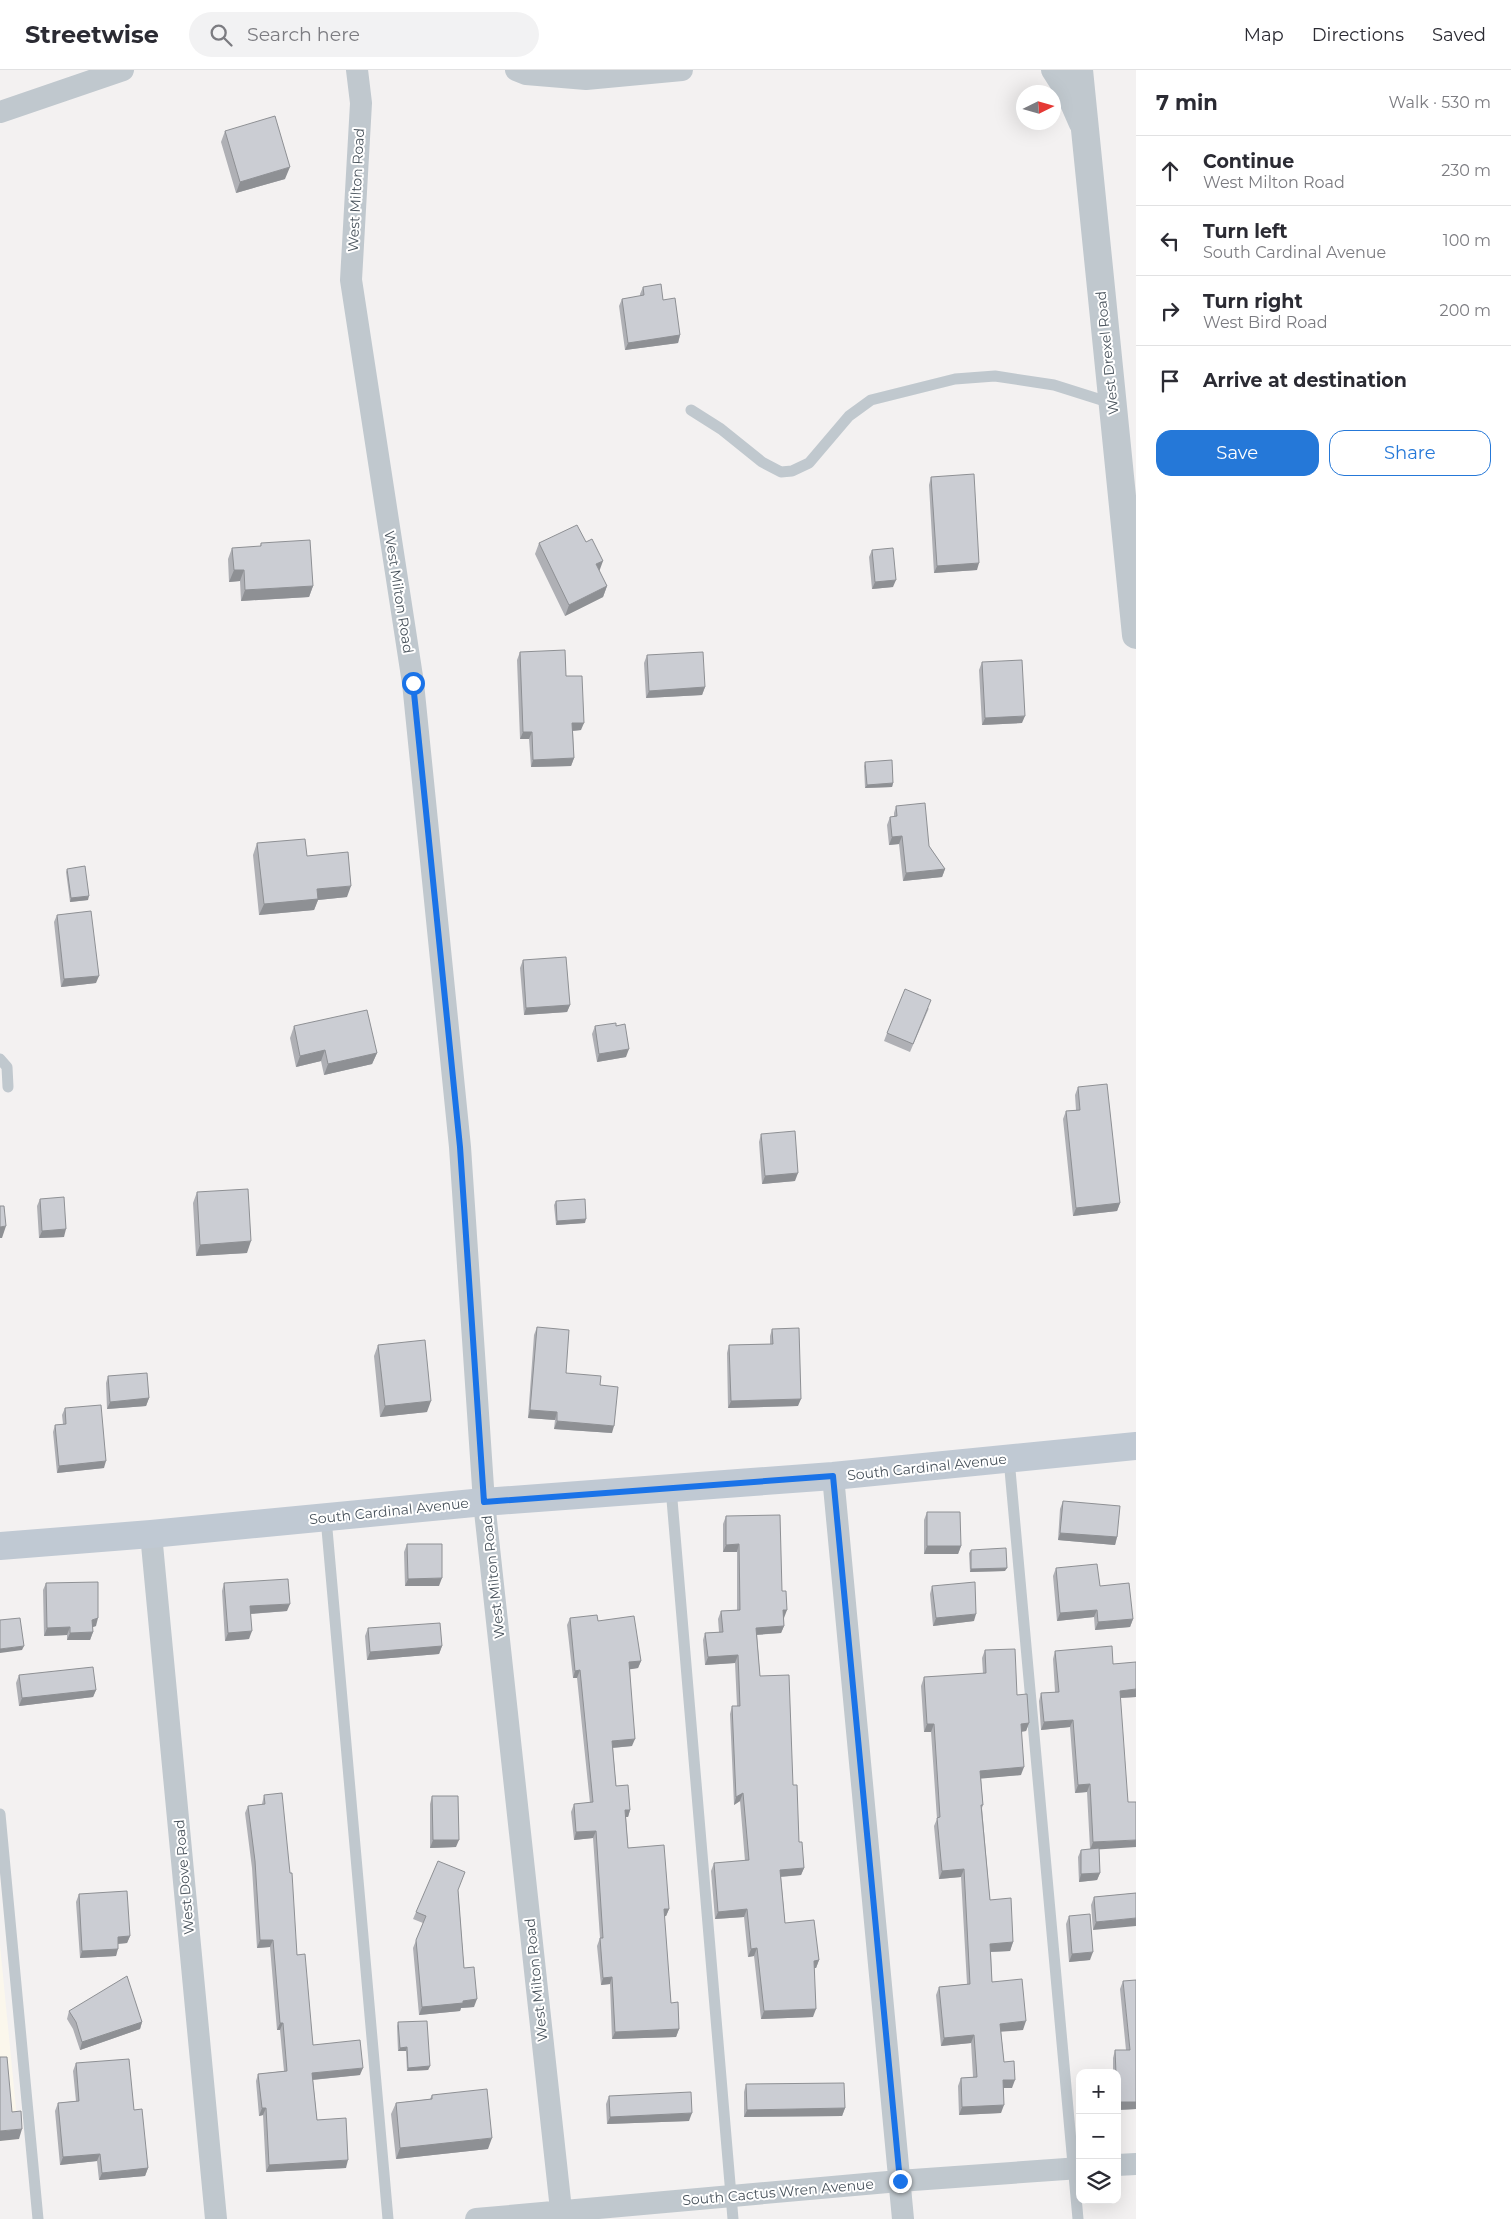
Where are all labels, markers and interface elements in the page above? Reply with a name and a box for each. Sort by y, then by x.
search box [189,12,539,57]
text: Streetwise [25,20,159,49]
icon: search [207,21,235,49]
text: Search here [247,23,360,46]
text: Map [1244,24,1284,46]
text: Directions [1312,24,1404,46]
text: Saved [1432,24,1486,46]
north arrow [1016,85,1061,130]
text: 7 min [1156,90,1218,115]
text: Walk · 530 m [1389,93,1491,112]
street label: West Milton Road [344,128,368,252]
text: Continue [1203,150,1294,173]
icon: ahead [1156,157,1184,185]
text: 230 m [1441,161,1491,180]
text: West Milton Road [1203,173,1345,192]
text: Turn left [1203,220,1288,243]
icon: left [1156,227,1184,255]
text: 100 m [1443,231,1491,250]
text: South Cardinal Avenue [1203,243,1386,262]
street label: West Drexel Road [1092,290,1122,416]
text: Turn right [1203,290,1303,313]
icon: right [1156,297,1184,325]
text: 200 m [1440,301,1491,320]
text: West Bird Road [1203,313,1328,332]
icon: arrive [1156,367,1184,395]
text: Arrive at destination [1203,369,1407,392]
button: Save [1156,430,1319,476]
button: Share [1329,430,1491,476]
street label: West Milton Road [380,529,418,655]
route start [402,672,425,695]
street label: South Cardinal Avenue [846,1450,1008,1484]
street label: South Cardinal Avenue [308,1494,470,1528]
street label: West Milton Road [478,1514,508,1640]
street label: West Dove Road [170,1819,198,1935]
street label: West Milton Road [521,1917,551,2043]
map controls [1076,2069,1121,2204]
button: + [1076,2069,1121,2114]
button: − [1076,2114,1121,2159]
button: layers [1076,2159,1121,2204]
route end [889,2170,912,2193]
street label: South Cactus Wren Avenue [681,2175,875,2209]

